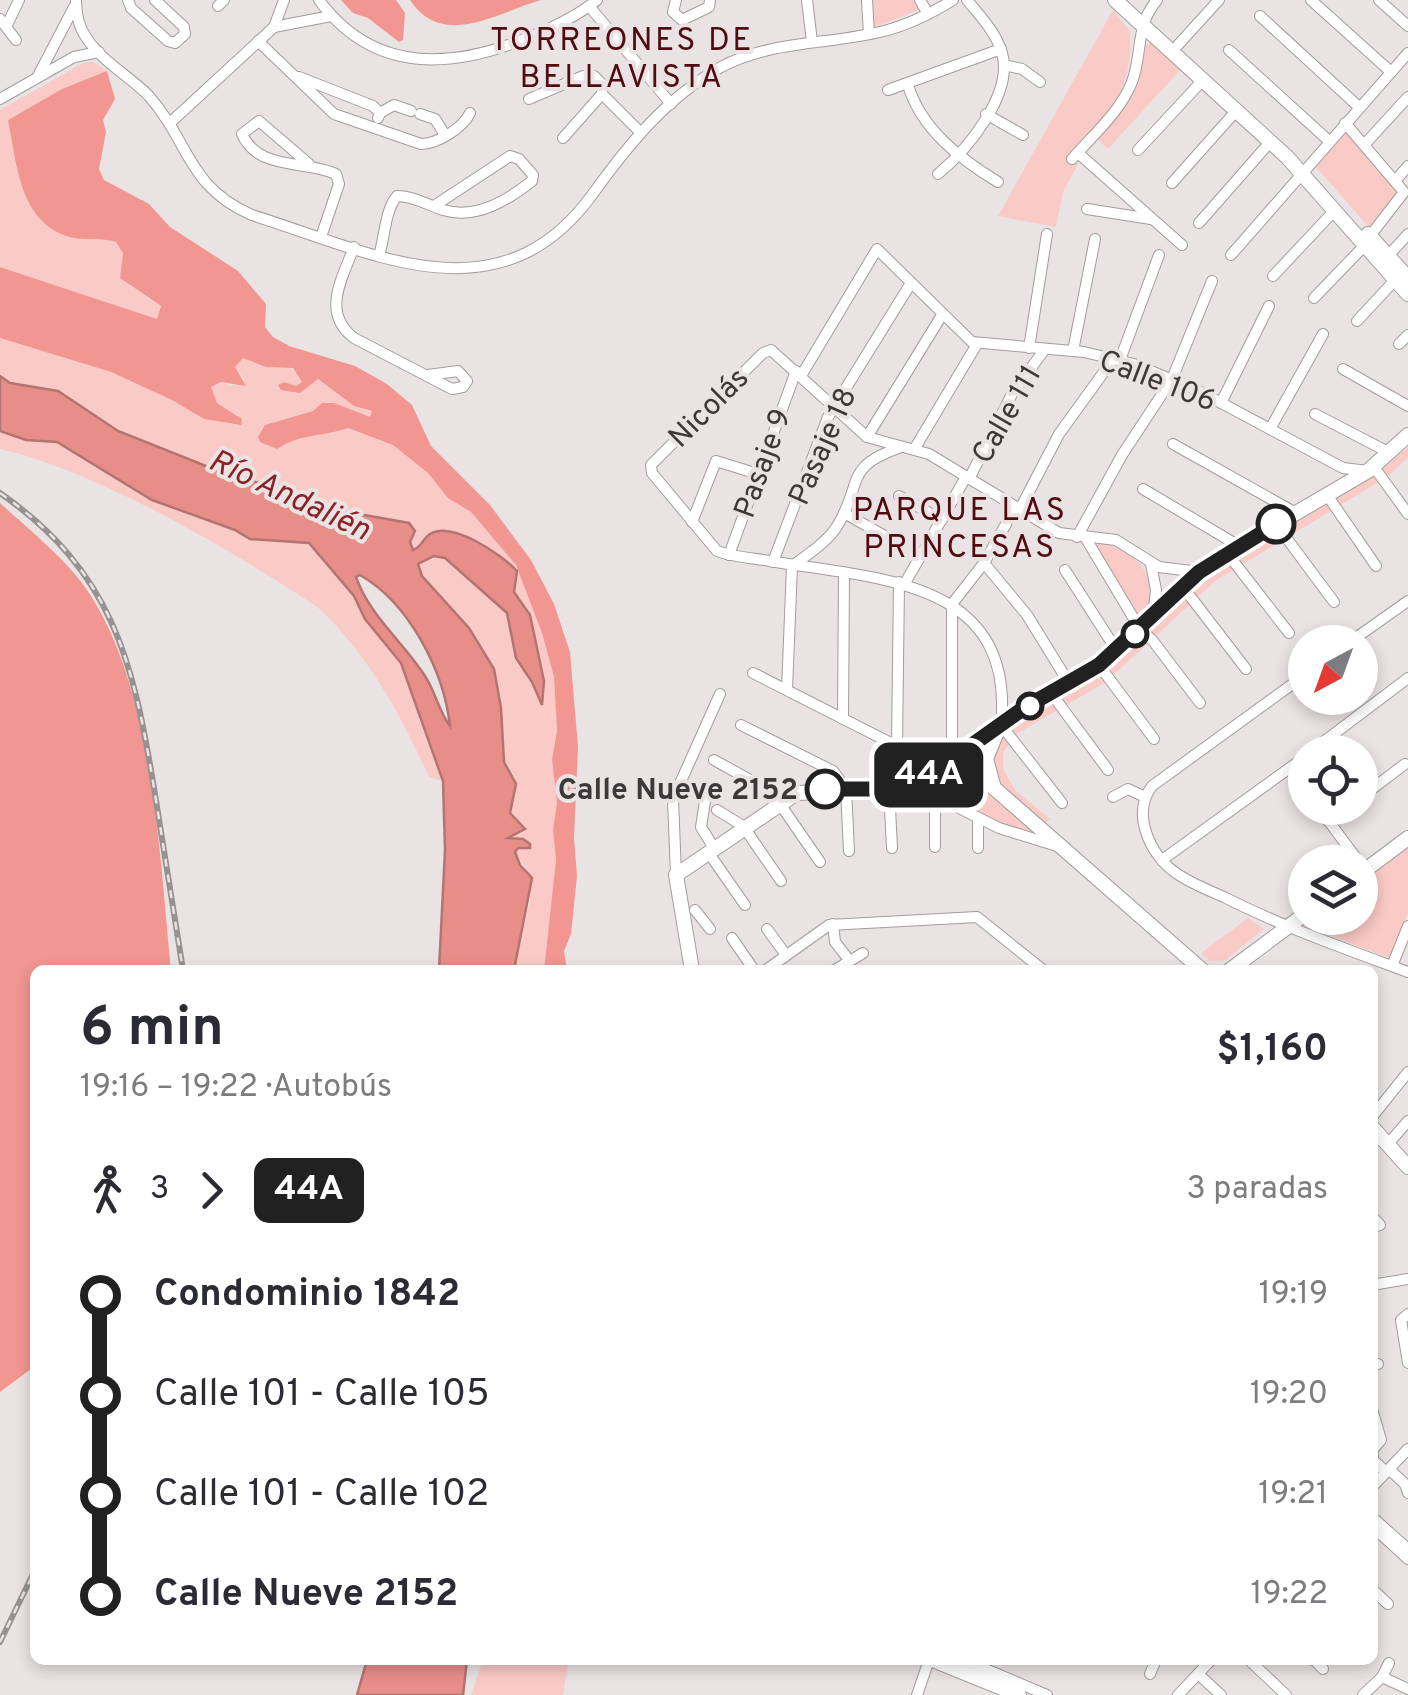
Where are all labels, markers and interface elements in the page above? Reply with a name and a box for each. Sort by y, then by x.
district label: TORREONES DE BELLAVISTA [490,22,754,99]
street label: Calle 106 [1093,343,1221,422]
street label: Calle 111 [965,359,1051,471]
street label: Nicolás [662,361,758,457]
street label: Pasaje 18 [782,382,867,512]
street label: Pasaje 9 [728,404,801,523]
water label: Río Andalién [202,442,376,552]
district label: PARQUE LAS PRINCESAS [853,492,1067,569]
unlabelled marker [1257,505,1295,543]
unlabelled marker [1122,621,1148,647]
north arrow [1288,625,1378,715]
map controls [1288,625,1378,935]
unlabelled marker [1017,693,1043,719]
button: locate [1288,735,1378,825]
line badge: 44A [872,742,986,808]
text: 44A [894,753,964,797]
marker: Calle Nueve 2152 [806,770,844,808]
place label: Calle Nueve 2152 [558,773,798,810]
button: layers [1288,845,1378,935]
text: 6 min [80,995,224,1065]
text: $1,160 [1216,1026,1328,1075]
text: 19:16 – 19:22 · Autobús [80,1068,392,1108]
icon: walk [80,1163,135,1218]
icon: forward [184,1163,239,1218]
text: 44A [274,1168,344,1212]
text: 3 [150,1170,169,1210]
text: 3 paradas [1186,1170,1328,1210]
text: Condominio 1842 [154,1271,460,1320]
text: 19:19 [1259,1275,1328,1315]
text: Calle 101 - Calle 105 [154,1371,490,1420]
text: 19:20 [1250,1375,1328,1415]
text: Calle 101 - Calle 102 [154,1471,489,1520]
text: 19:21 [1258,1475,1328,1515]
text: Calle Nueve 2152 [154,1571,458,1620]
text: 19:22 [1251,1575,1328,1615]

